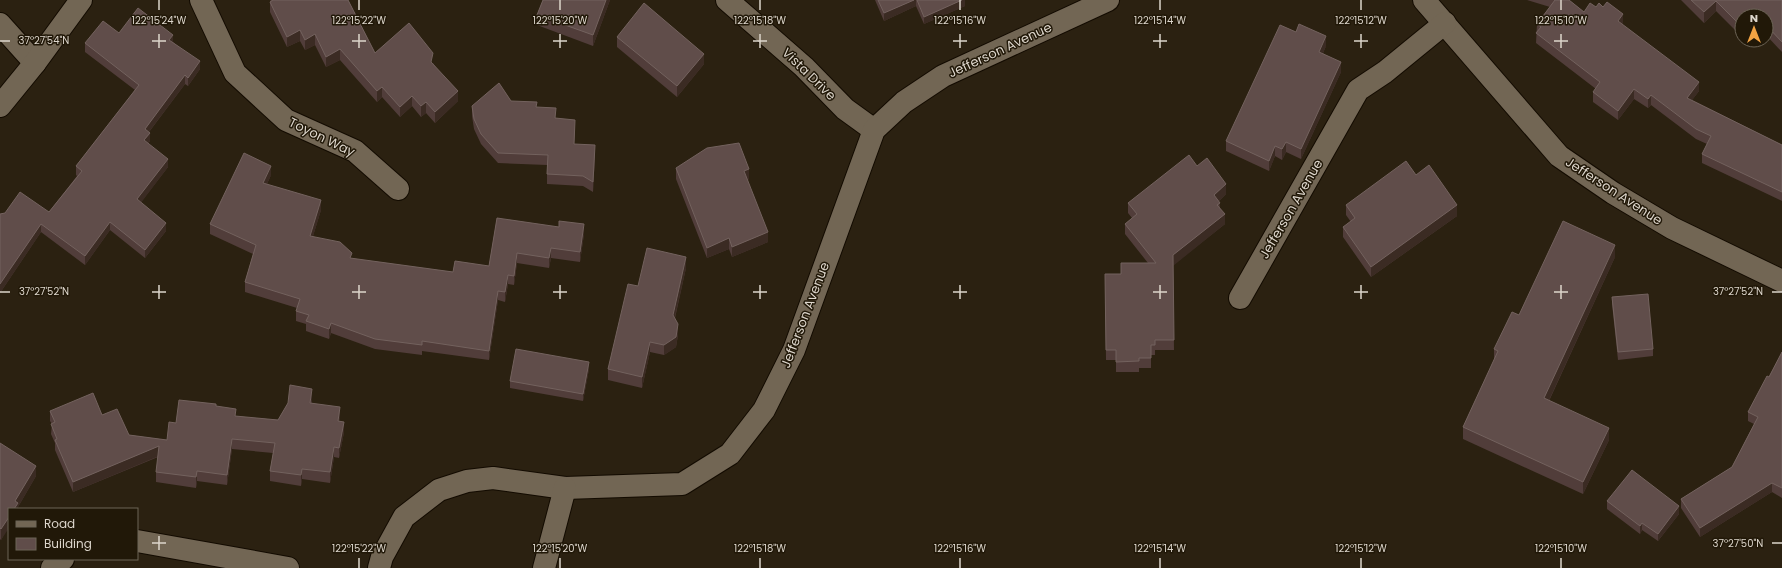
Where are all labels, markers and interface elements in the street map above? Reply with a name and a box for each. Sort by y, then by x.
north arrow [1734,8,1774,48]
text: N [1750,10,1758,26]
text: 122°15'24"W [132,13,187,28]
text: 122°15'22"W [332,13,386,28]
text: 122°15'20"W [533,13,588,28]
text: 122°15'18"W [734,13,786,28]
text: 122°15'16"W [934,13,986,28]
text: 122°15'14"W [1134,13,1186,28]
text: 122°15'12"W [1335,13,1387,28]
text: 122°15'10"W [1535,13,1587,28]
street label: Jefferson Avenue [945,18,1055,82]
text: 37°27'54"N [19,33,69,48]
street label: Vista Drive [778,43,840,105]
street label: Toyon Way [286,113,359,162]
street label: Jefferson Avenue [1562,152,1666,230]
street label: Jefferson Avenue [1255,156,1327,262]
street label: Jefferson Avenue [776,259,834,371]
text: 37°27'52"N [19,284,69,299]
text: 37°27'52"N [1713,284,1763,299]
legend [8,508,138,560]
text: Road [44,515,75,532]
text: Building [44,535,92,552]
text: 37°27'50"N [1713,536,1763,551]
text: 122°15'22"W [332,541,386,556]
text: 122°15'20"W [533,541,588,556]
text: 122°15'18"W [734,541,786,556]
text: 122°15'16"W [934,541,986,556]
text: 122°15'14"W [1134,541,1186,556]
text: 122°15'12"W [1335,541,1387,556]
text: 122°15'10"W [1535,541,1587,556]

